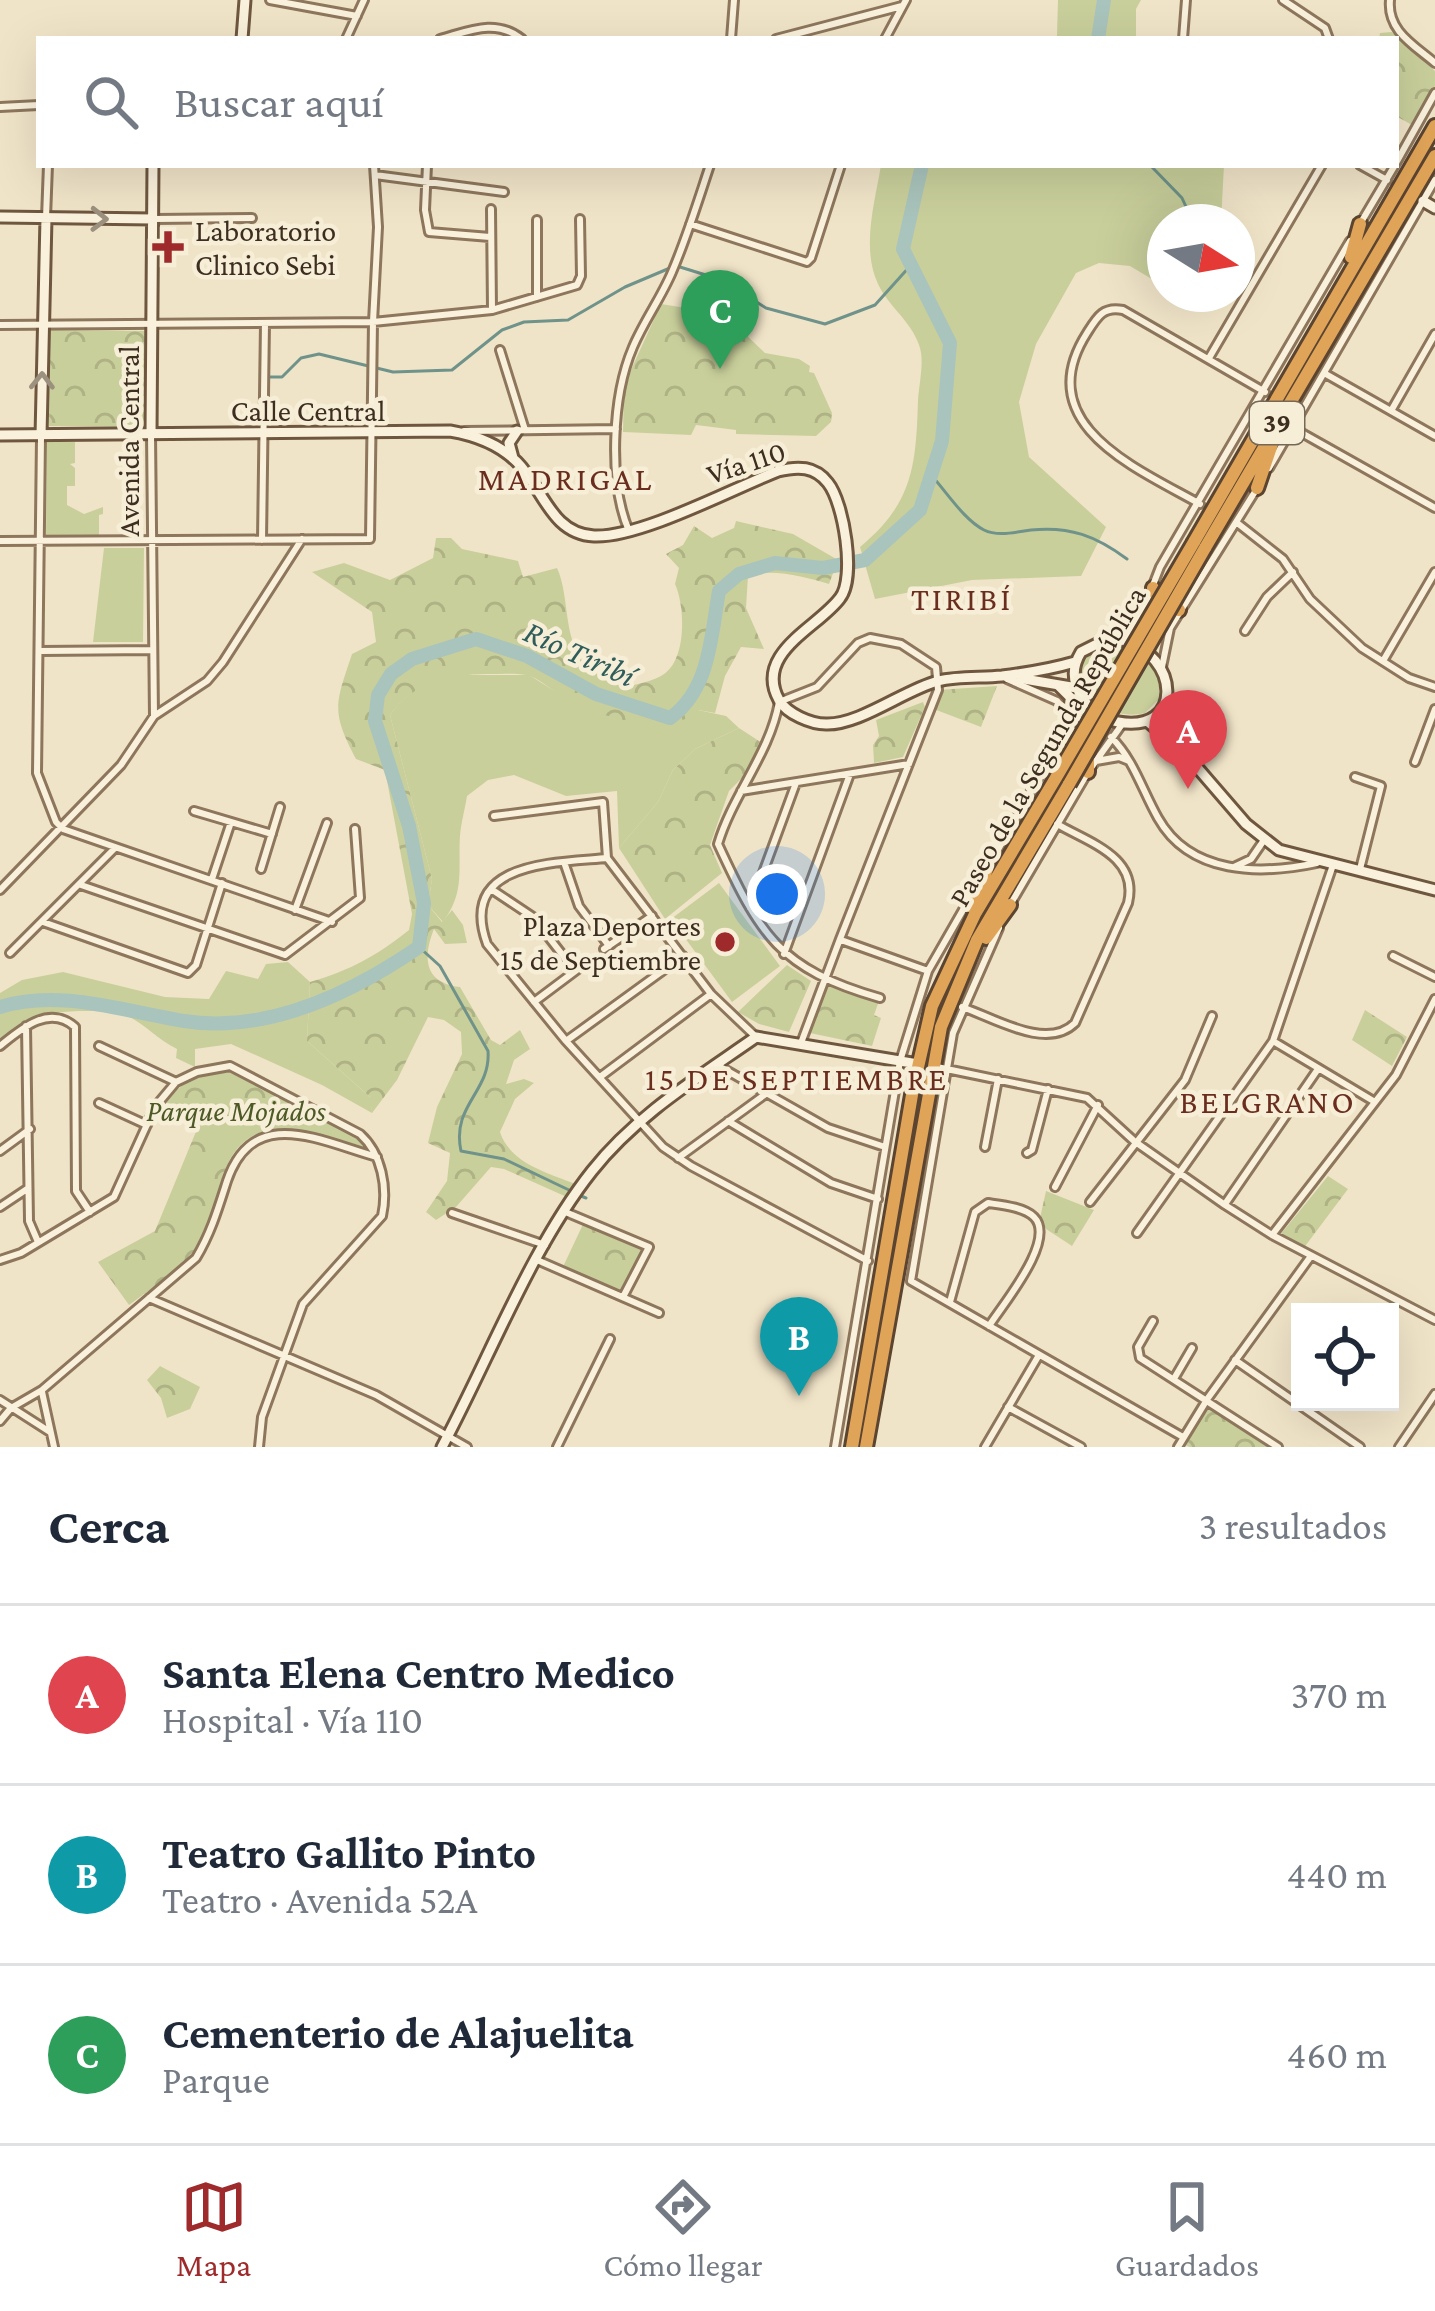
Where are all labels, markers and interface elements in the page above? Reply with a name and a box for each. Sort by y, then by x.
search box [36,36,1399,168]
icon: search [78,69,144,135]
text: Buscar aquí [174,77,384,127]
north arrow [1147,204,1255,312]
one-way arrow [90,205,109,231]
place label: Laboratorio Clinico Sebi [195,214,336,281]
marker: Laboratorio Clinico Sebi [152,231,184,263]
pin: C [681,270,759,369]
street label: Avenida Central [112,345,145,537]
one-way arrow [29,371,55,390]
street label: Calle Central [231,394,385,427]
road number: 39 [1250,402,1304,444]
street label: Vía 110 [702,434,790,490]
district label: MADRIGAL [478,460,654,497]
district label: TIRIBÍ [911,580,1013,617]
street label: Paseo de la Segunda República [942,580,1153,912]
water label: Río Tiribí [519,612,645,696]
pin: A [1149,690,1227,789]
your location [747,864,807,924]
place label: Plaza Deportes 15 de Septiembre [500,909,701,977]
marker: Plaza Deportes 15 de Septiembre [712,929,738,955]
district label: 15 DE SEPTIEMBRE [645,1060,949,1097]
district label: BELGRANO [1179,1083,1357,1120]
park label: Parque Mojados [146,1094,326,1128]
pin: B [760,1297,838,1396]
map controls [1291,1303,1399,1411]
button: locate [1291,1303,1399,1411]
text: Cerca [48,1497,169,1554]
text: 3 resultados [1199,1504,1387,1547]
text: Santa Elena Centro Medico [162,1648,675,1698]
text: A [75,1673,99,1716]
text: 370 m [1291,1673,1387,1716]
text: Hospital · Vía 110 [162,1698,423,1741]
text: Teatro Gallito Pinto [162,1828,536,1878]
text: B [76,1853,98,1896]
text: 440 m [1286,1853,1387,1896]
text: Teatro · Avenida 52A [162,1878,478,1921]
text: Cementerio de Alajuelita [162,2008,634,2058]
text: C [75,2033,99,2076]
text: 460 m [1287,2033,1387,2076]
text: Parque [162,2058,270,2101]
tab: Mapa [176,2174,251,2283]
tab: Cómo llegar [603,2174,763,2283]
tab: Guardados [1115,2174,1259,2283]

